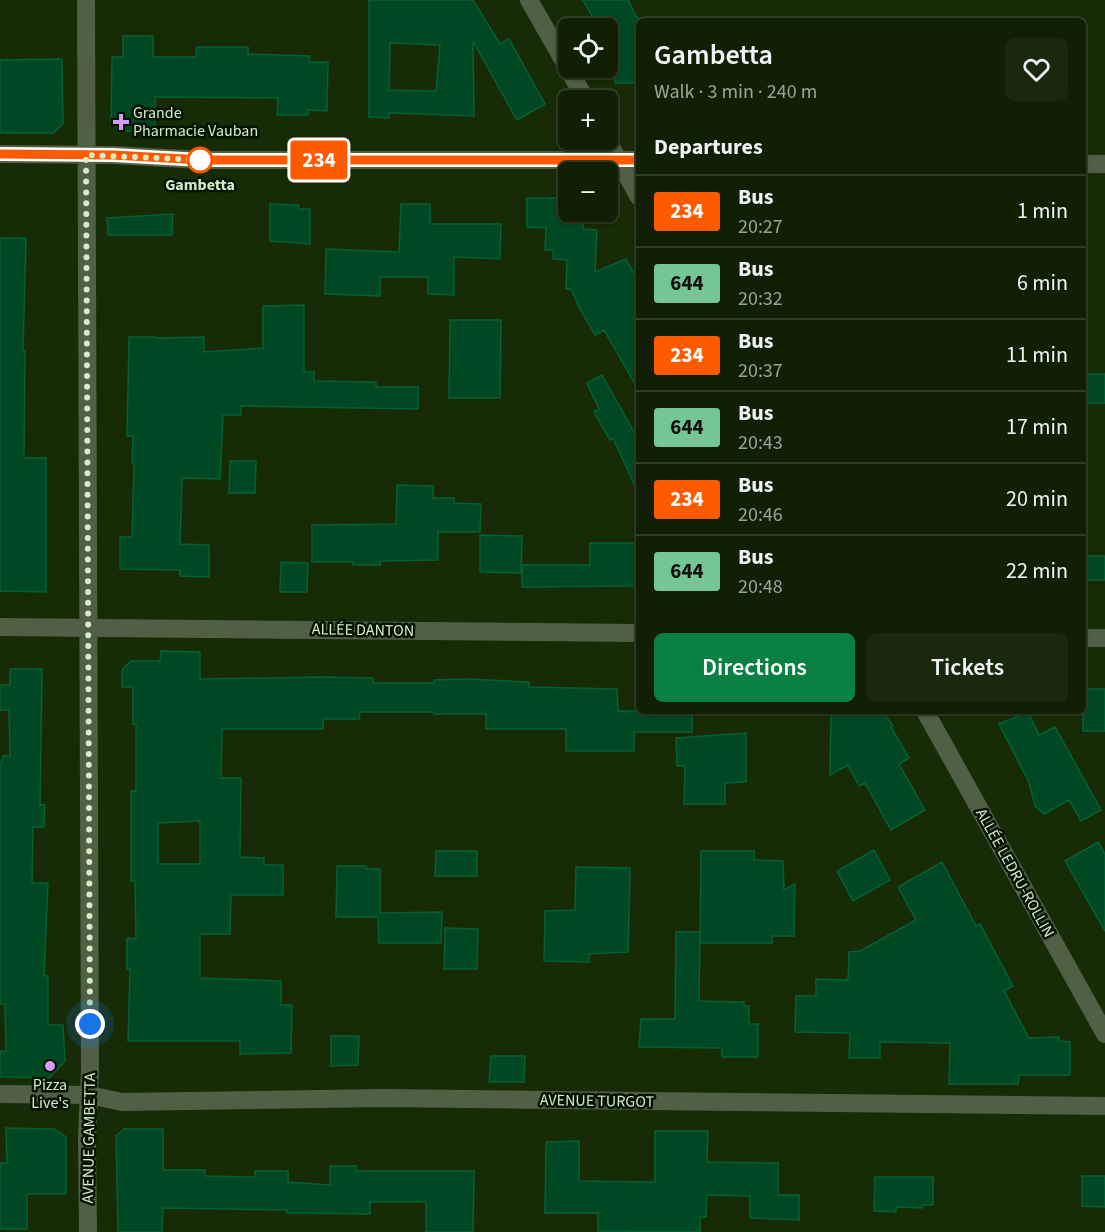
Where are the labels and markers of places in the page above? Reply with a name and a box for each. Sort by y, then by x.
place label: Grande Pharmacie Vauban [133,102,258,142]
marker: Grande Pharmacie Vauban [114,115,128,129]
marker: Gambetta [187,147,213,173]
place label: Gambetta [165,174,235,196]
marker: Pizza Live's [43,1059,57,1073]
place label: Pizza Live's [31,1074,69,1114]

